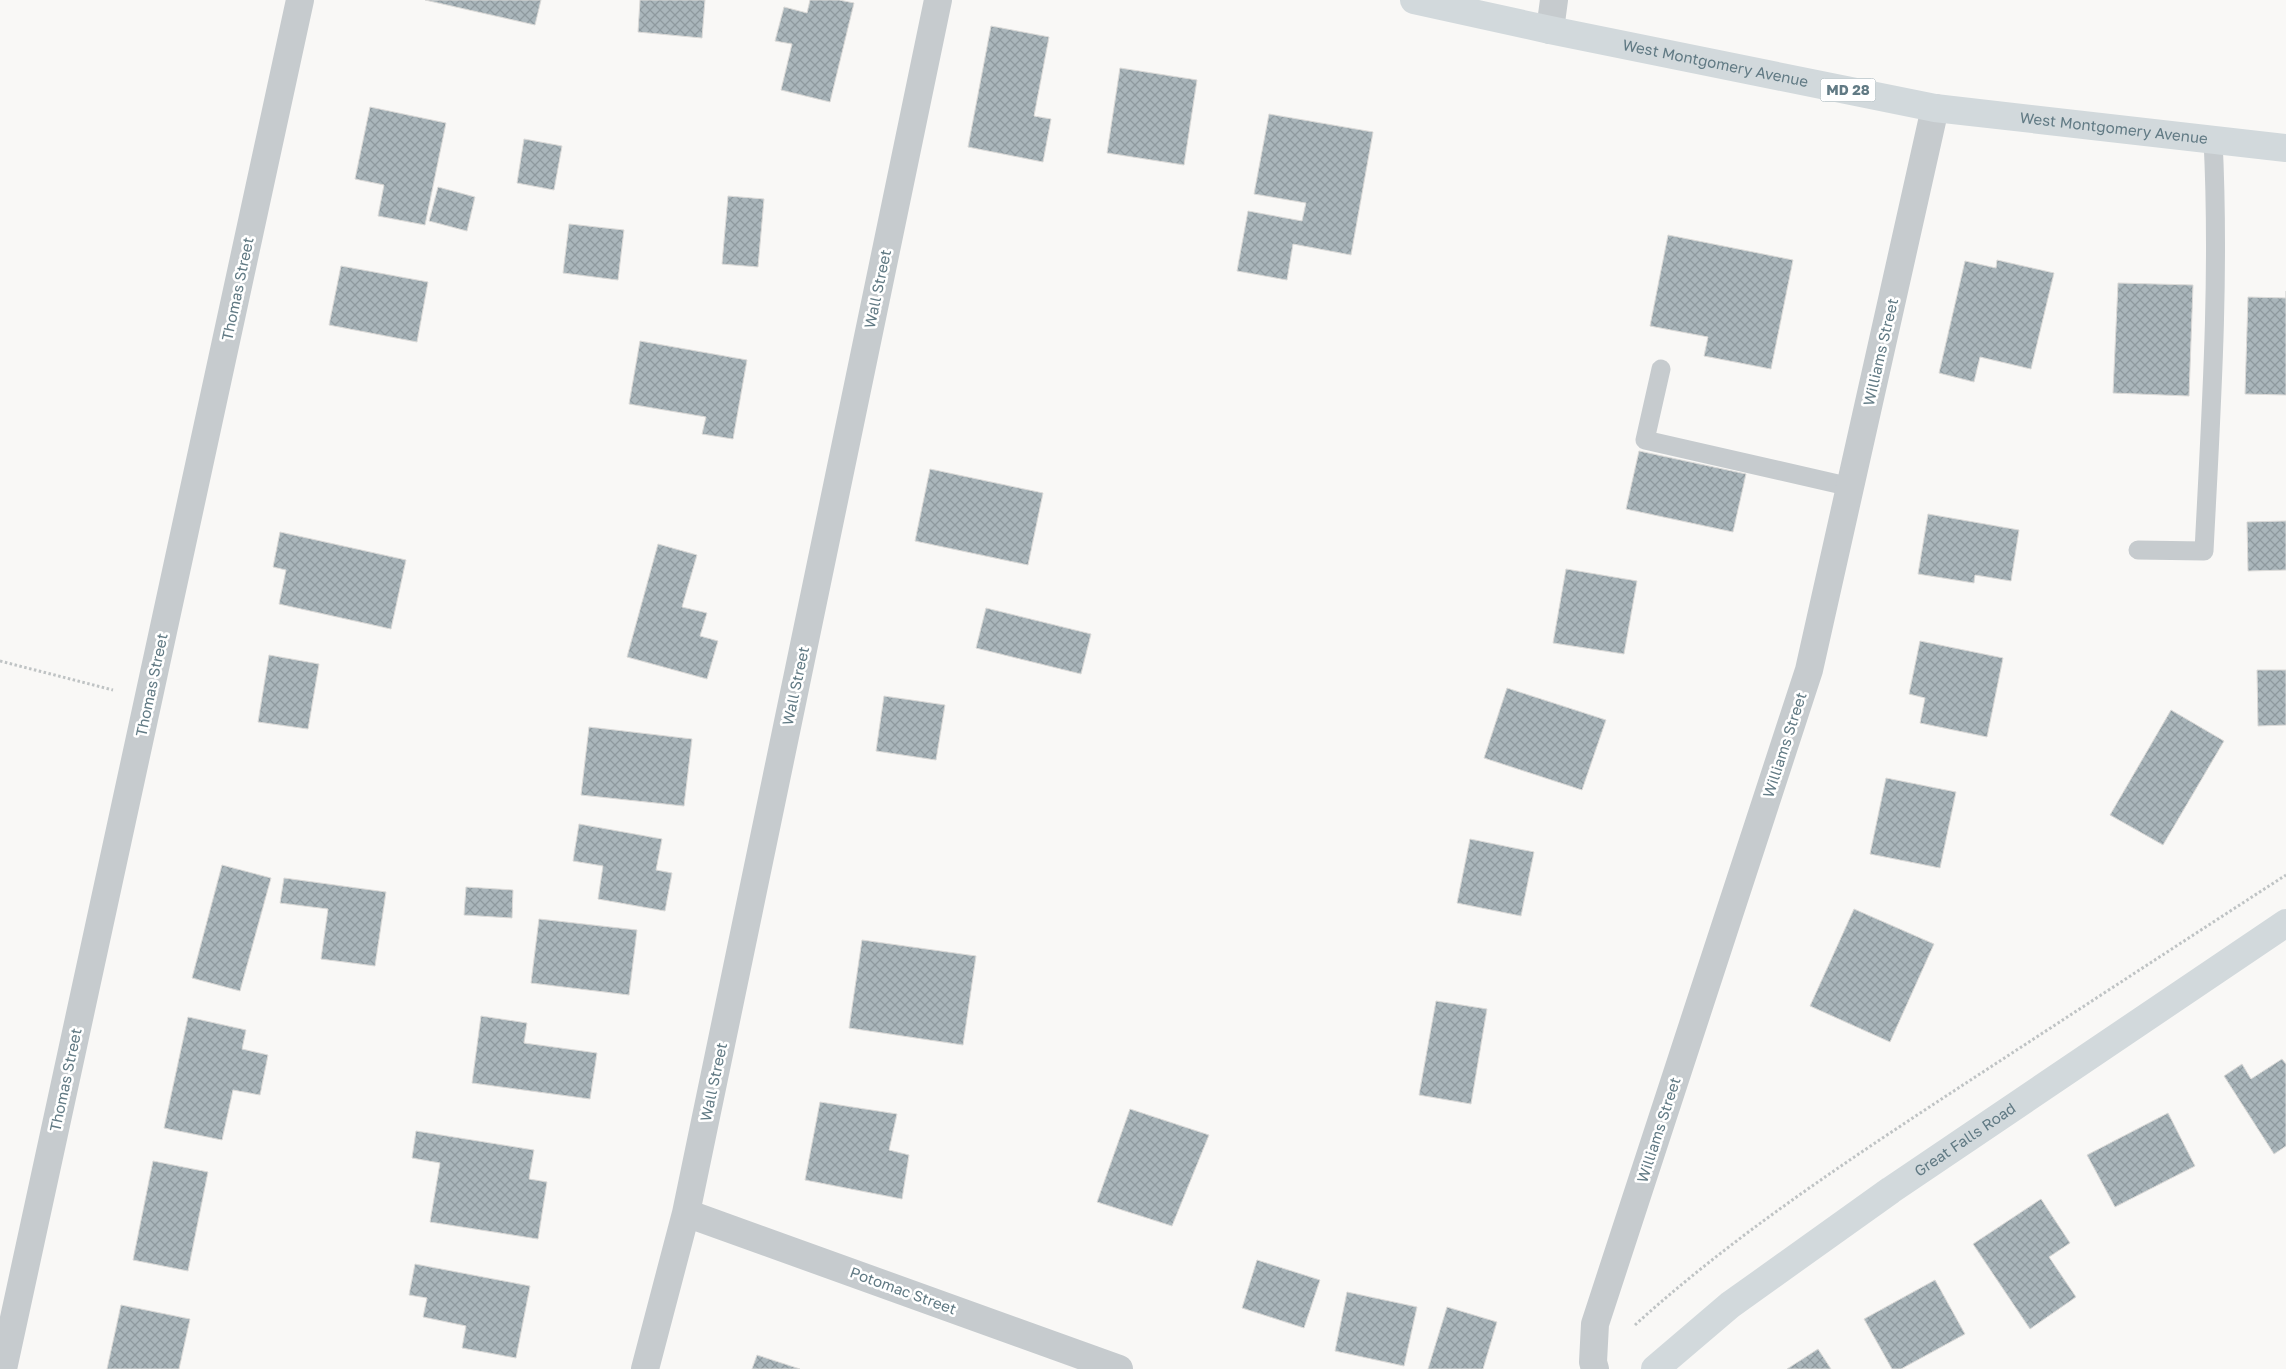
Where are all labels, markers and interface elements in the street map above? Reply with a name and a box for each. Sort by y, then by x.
street label: West Montgomery Avenue [1621,35,1810,90]
road number: MD 28 [1820,78,1876,102]
street label: West Montgomery Avenue [2019,108,2209,147]
street label: Thomas Street [217,235,257,342]
street label: Wall Street [860,248,894,330]
street label: Williams Street [1859,296,1901,407]
street label: Thomas Street [131,631,171,738]
street label: Wall Street [778,645,812,727]
street label: Williams Street [1759,690,1810,800]
street label: Thomas Street [45,1026,85,1133]
street label: Wall Street [696,1041,730,1123]
street label: Williams Street [1633,1075,1684,1185]
street label: Great Falls Road [1911,1098,2019,1180]
street label: Potomac Street [848,1262,959,1318]

